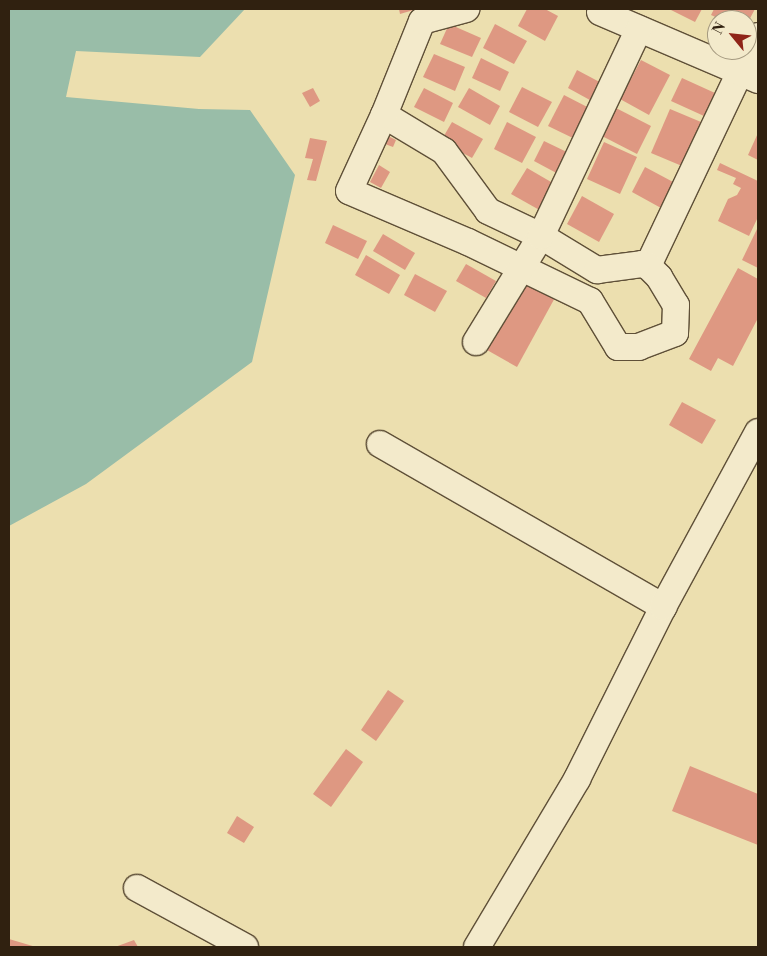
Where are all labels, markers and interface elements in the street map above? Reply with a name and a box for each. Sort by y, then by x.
north arrow [707,10,757,60]
text: N [709,19,730,38]

